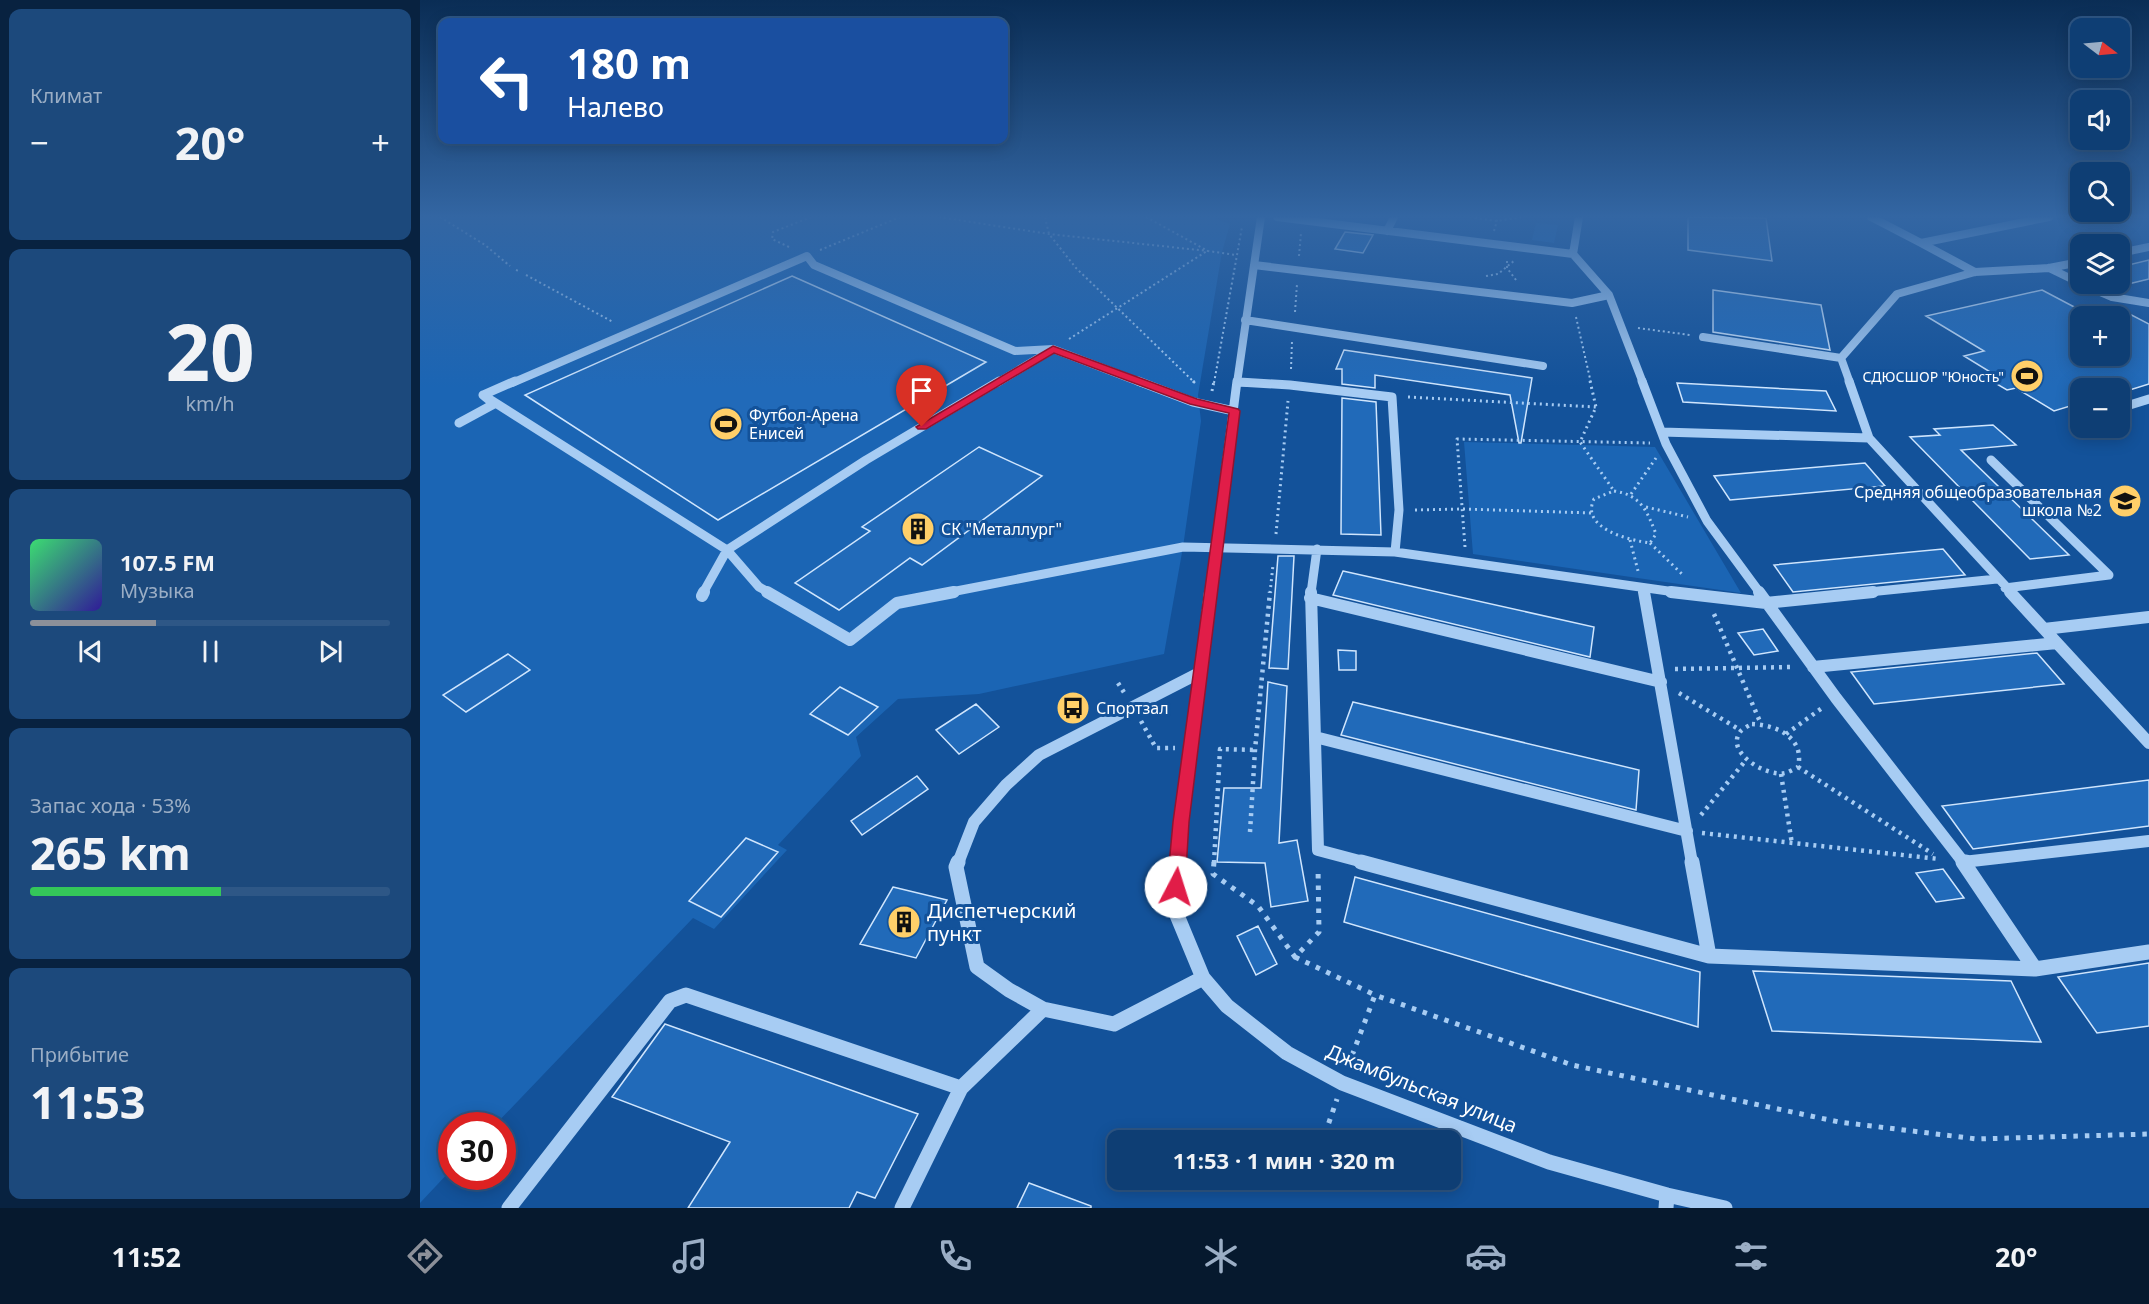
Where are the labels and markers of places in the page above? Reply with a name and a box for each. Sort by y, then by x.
sports icon: СДЮСШОР "Юность" [2009,358,2045,394]
pin [896,365,947,427]
place label: СДЮСШОР "Юность" [1862,367,2004,386]
place label: Футбол-Арена Енисей [749,404,859,444]
sports icon: Футбол-Арена Енисей [708,406,744,442]
place label: Средняя общеобразовательная школа №2 [1854,481,2102,521]
school or university icon: Средняя общеобразовательная школа №2 [2107,483,2143,519]
building icon: СК "Металлург" [900,511,936,547]
place label: СК "Металлург" [941,518,1062,540]
bus stop icon: Спортзал [1055,690,1091,726]
place label: Спортзал [1096,697,1169,719]
place label: Диспетчерский пункт [927,897,1076,947]
building icon: Диспетчерский пункт [886,904,922,940]

